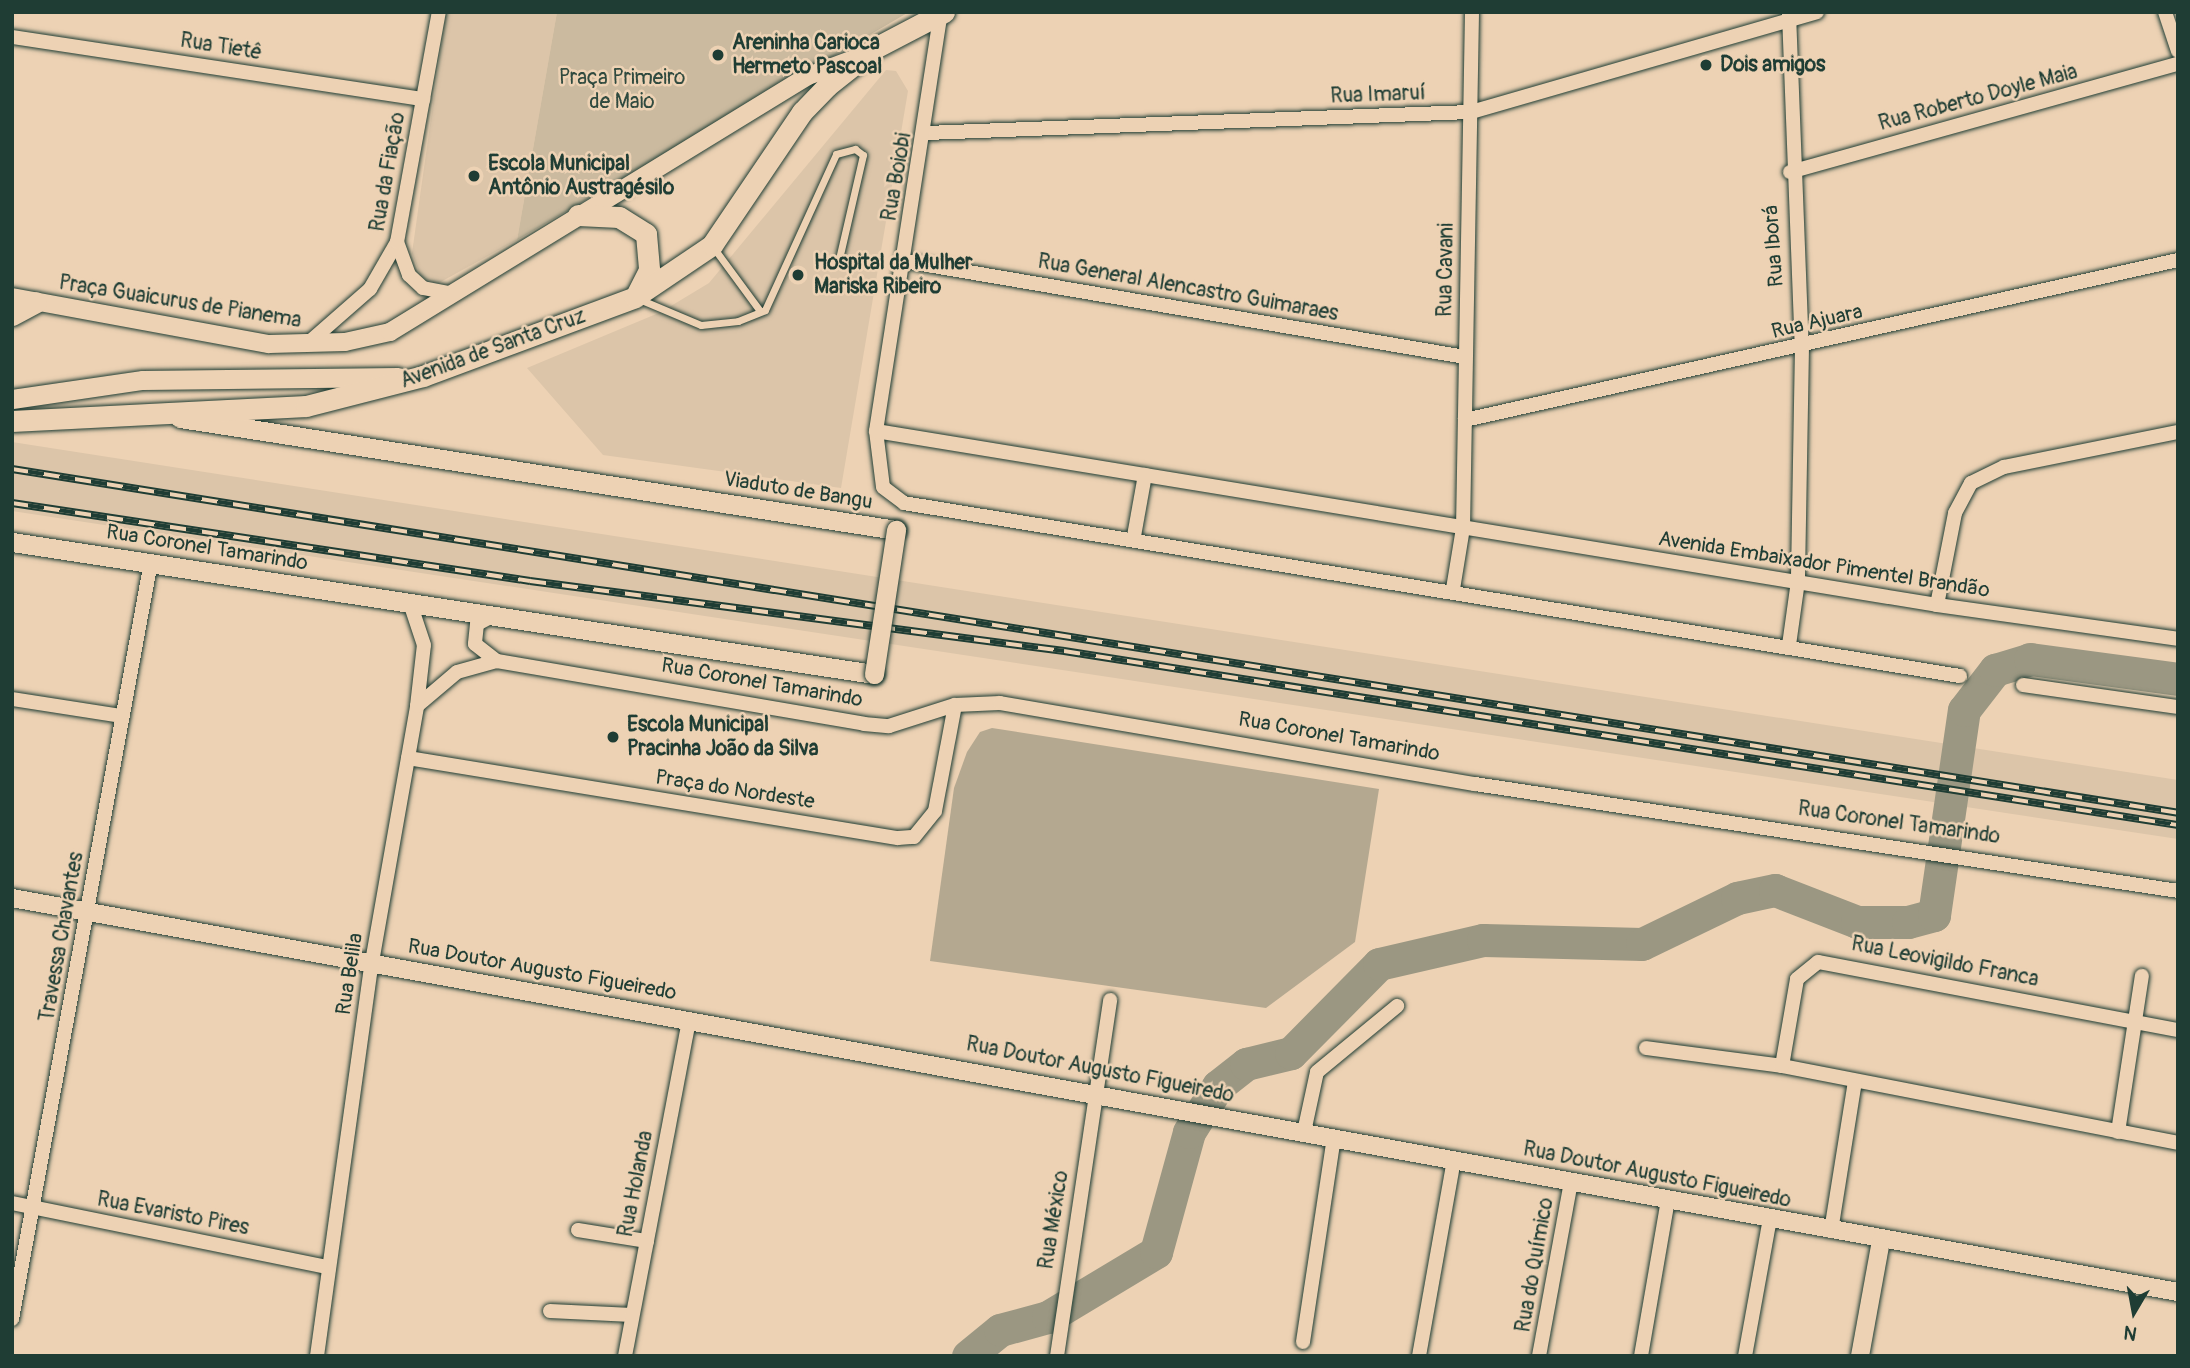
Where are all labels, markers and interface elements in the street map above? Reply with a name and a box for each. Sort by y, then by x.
street label: Rua Tietê [178,28,264,66]
place label: Areninha Carioca Hermeto Pascoal [732,30,882,80]
marker: Areninha Carioca Hermeto Pascoal [710,47,726,63]
place label: Dois amigos [1720,52,1826,78]
marker: Dois amigos [1698,57,1714,73]
street label: Rua Roberto Doyle Maia [1876,59,2080,137]
park label: Praça Primeiro de Maio [559,65,685,115]
street label: Rua Imaruí [1330,81,1426,109]
street label: Rua da Fiação [365,110,411,234]
street label: Rua Boiobi [877,131,917,223]
place label: Escola Municipal Antônio Austragésilo [488,151,674,201]
marker: Escola Municipal Antônio Austragésilo [466,168,482,184]
street label: Rua Iborá [1759,204,1789,288]
street label: Rua Cavani [1433,223,1459,317]
street label: Rua General Alencastro Guimaraes [1036,249,1340,327]
place label: Hospital da Mulher Mariska Ribeiro [814,250,972,300]
marker: Hospital da Mulher Mariska Ribeiro [788,265,808,285]
street label: Praça Guaicurus de Pianema [57,270,303,334]
street label: Rua Ajuara [1769,299,1865,345]
street label: Avenida de Santa Cruz [397,304,589,394]
street label: Viaduto de Bangu [722,467,874,515]
street label: Rua Coronel Tamarindo [104,520,310,576]
street label: Avenida Embaixador Pimentel Brandão [1657,526,1991,604]
street label: Rua Coronel Tamarindo [659,653,865,713]
street label: Rua Coronel Tamarindo [1236,707,1442,767]
place label: Escola Municipal Pracinha João da Silva [627,712,818,762]
marker: Escola Municipal Pracinha João da Silva [605,729,621,745]
street label: Praça do Nordeste [654,765,816,815]
street label: Rua Coronel Tamarindo [1796,796,2002,850]
street label: Travessa Chavantes [35,850,89,1024]
street label: Rua Belila [331,931,369,1017]
street label: Rua Leovigildo Franca [1849,931,2041,993]
street label: Rua Doutor Augusto Figueiredo [406,934,678,1006]
street label: Rua Doutor Augusto Figueiredo [964,1032,1236,1108]
street label: Rua Holanda [613,1129,659,1239]
street label: Rua Doutor Augusto Figueiredo [1521,1137,1793,1213]
street label: Rua México [1034,1169,1074,1271]
street label: Rua Evaristo Pires [95,1187,251,1241]
street label: Rua do Químico [1511,1196,1559,1334]
north arrow [2099,1277,2169,1347]
text: N [2122,1320,2139,1346]

